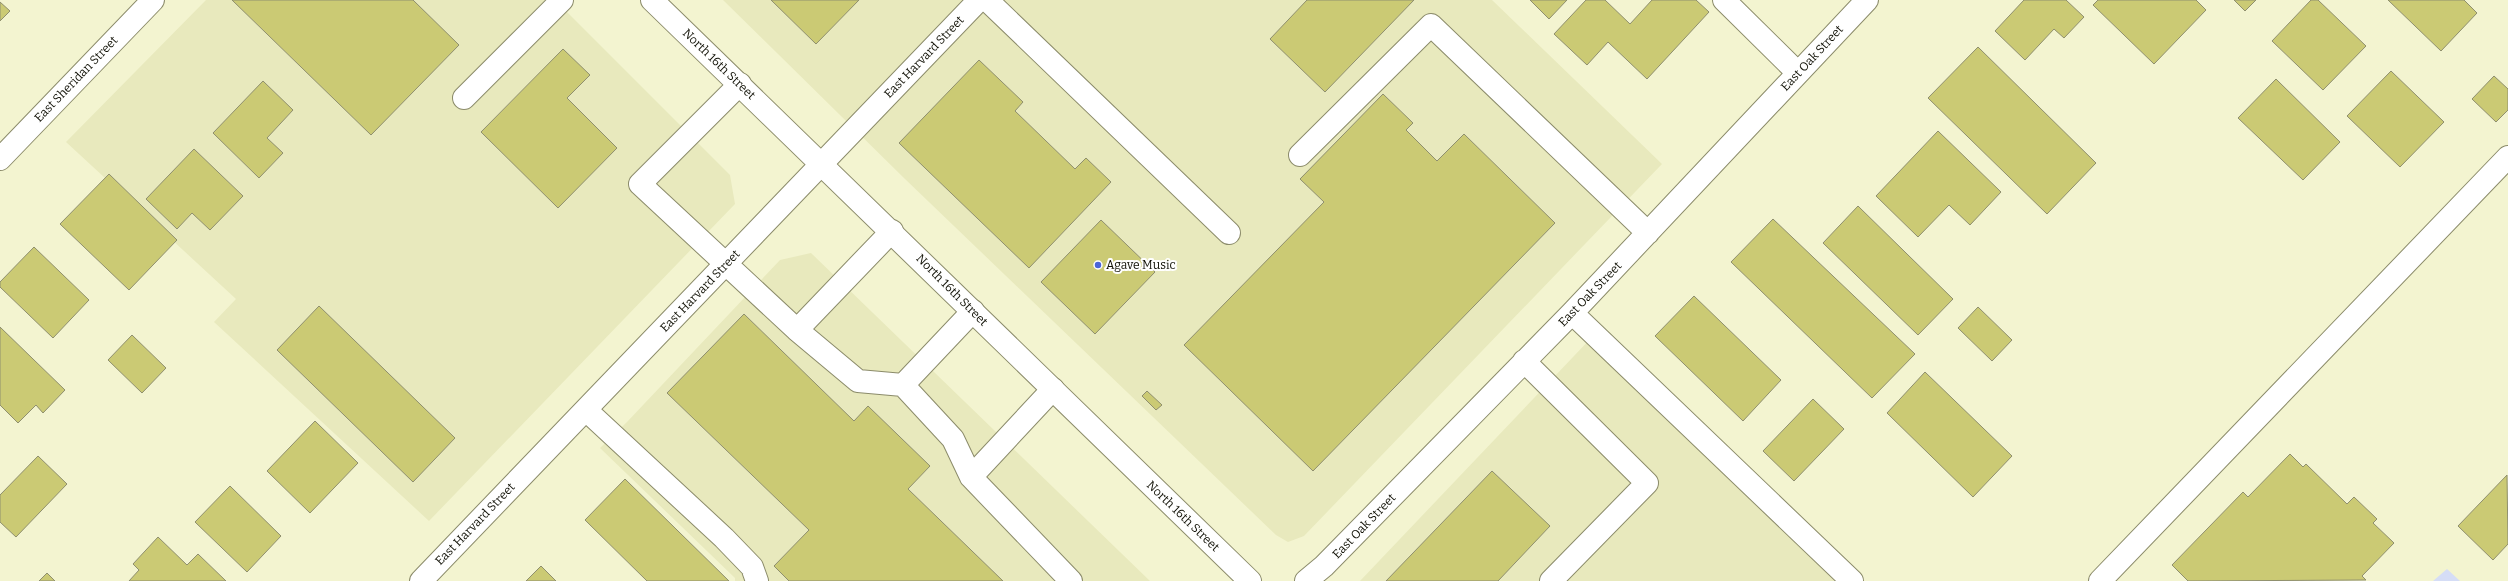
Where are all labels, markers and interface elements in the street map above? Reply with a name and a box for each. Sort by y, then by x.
street label: East Harvard Street [881,13,967,101]
street label: East Oak Street [1778,22,1846,94]
street label: North 16th Street [680,26,759,103]
street label: East Sheridan Street [31,33,121,125]
street label: East Harvard Street [657,247,743,335]
street label: North 16th Street [913,251,991,329]
place label: Agave Music [1106,258,1176,272]
street label: East Oak Street [1556,258,1625,329]
marker: Agave Music [1093,260,1103,270]
street label: North 16th Street [1144,478,1223,555]
street label: East Harvard Street [432,480,518,568]
street label: East Oak Street [1330,490,1399,561]

